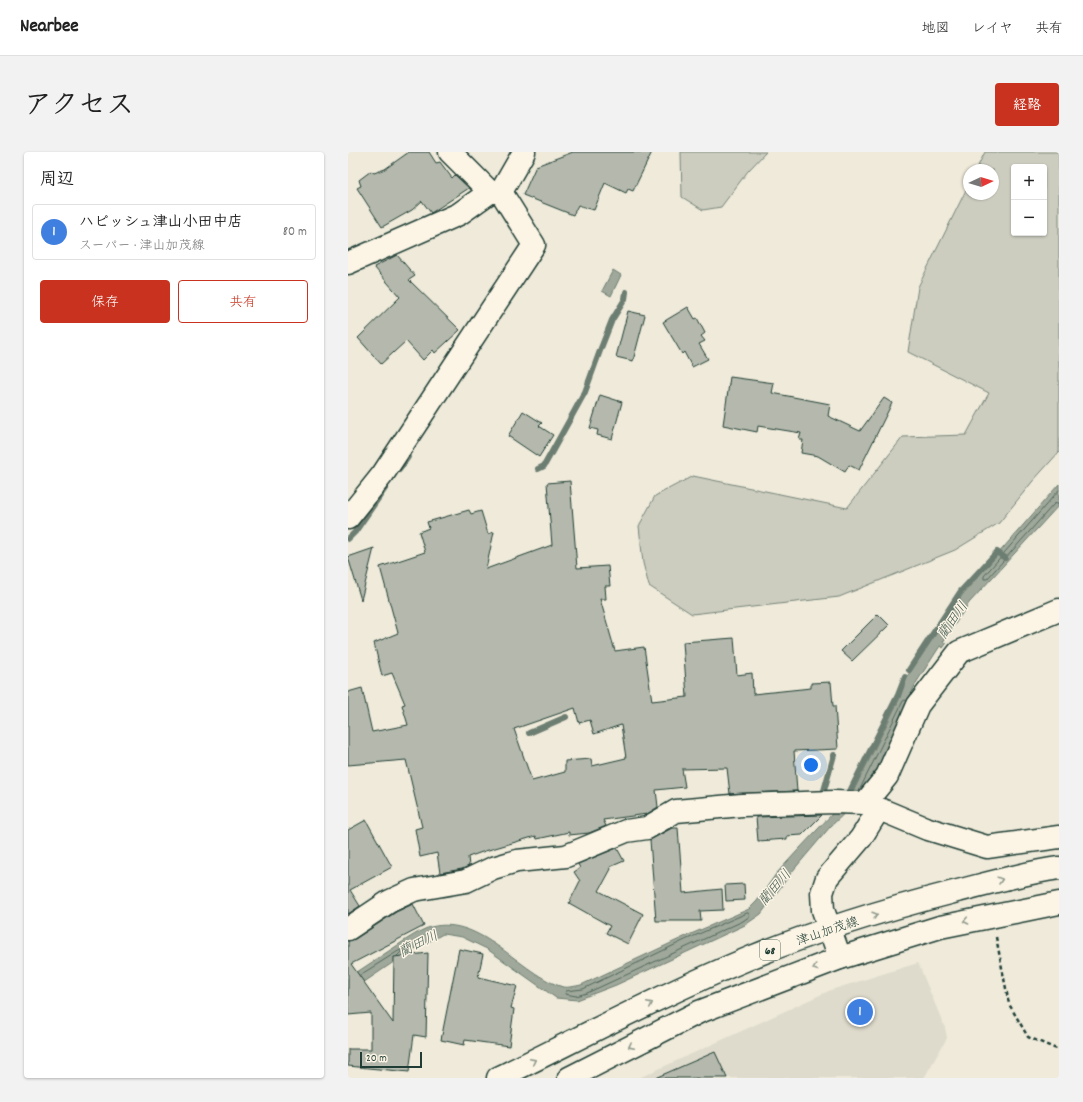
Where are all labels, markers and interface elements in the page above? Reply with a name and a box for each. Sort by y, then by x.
text: Nearbee [20,14,79,41]
text: 地図 [922,19,950,39]
text: レイヤ [972,19,1013,39]
text: 共有 [1035,19,1063,39]
button: 経路 [995,83,1059,126]
text: アクセス [24,88,134,128]
north arrow [963,164,999,200]
map controls [1011,164,1047,236]
button: + [1011,164,1047,200]
text: 周辺 [40,169,74,193]
button: − [1011,200,1047,236]
text: ハピッシュ津山小田中店 [79,212,243,234]
text: 1 [53,223,55,242]
text: 80 m [283,223,307,242]
text: スーパー · 津山加茂線 [79,237,204,256]
button: 保存 [40,280,170,323]
button: 共有 [178,280,308,323]
water label: 藺田川 [933,598,974,644]
your location [801,755,821,775]
water label: 藺田川 [754,866,797,911]
one-way arrow [996,876,1003,885]
one-way arrow [871,911,878,920]
street label: 津山加茂線 [794,912,863,952]
one-way arrow [963,917,969,925]
water label: 藺田川 [396,927,442,963]
road number: 68 [760,940,780,960]
one-way arrow [811,963,818,971]
pin: 1 [847,997,873,1027]
one-way arrow [646,1001,653,1009]
one-way arrow [628,1041,635,1049]
scale bar [360,1050,422,1069]
text: 20 m [366,1051,387,1067]
one-way arrow [529,1058,537,1066]

